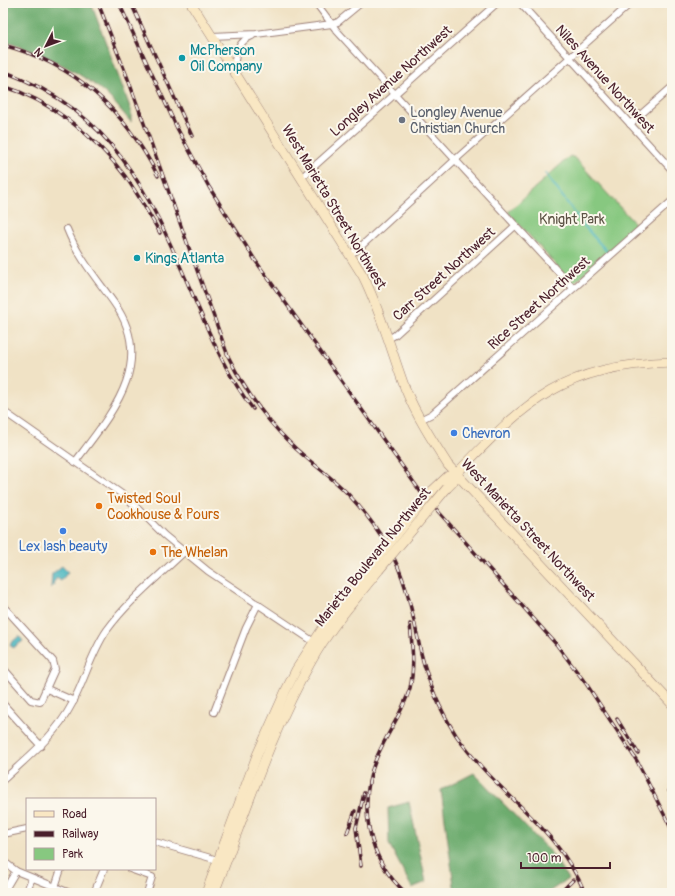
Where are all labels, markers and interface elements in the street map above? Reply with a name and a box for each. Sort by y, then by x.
street label: Niles Avenue Northwest [552,21,658,137]
street label: Longley Avenue Northwest [327,22,456,140]
north arrow [26,26,66,66]
place label: McPherson Oil Company [190,42,262,75]
text: N [31,45,46,59]
marker: McPherson Oil Company [177,53,187,63]
place label: Longley Avenue Christian Church [410,104,505,137]
marker: Longley Avenue Christian Church [397,115,407,125]
street label: West Marietta Street Northwest [278,122,390,293]
park label: Knight Park [539,211,605,228]
street label: Carr Street Northwest [389,223,499,324]
place label: Kings Atlanta [145,250,224,267]
marker: Kings Atlanta [132,253,142,263]
street label: Rice Street Northwest [485,253,594,353]
place label: Chevron [462,425,511,442]
marker: Chevron [449,428,459,438]
street label: West Marietta Street Northwest [457,455,599,605]
street label: Marietta Boulevard Northwest [312,484,435,630]
place label: Twisted Soul Cookhouse & Pours [107,490,220,523]
marker: Twisted Soul Cookhouse & Pours [94,501,104,511]
marker: Lex lash beauty [58,526,68,536]
place label: Lex lash beauty [18,538,108,555]
place label: The Whelan [161,544,228,561]
marker: The Whelan [148,547,158,557]
legend [26,798,156,870]
text: Road [62,807,87,822]
text: Railway [62,827,98,842]
scale bar [521,844,610,870]
text: Park [62,847,83,862]
text: 100 m [527,851,562,866]

